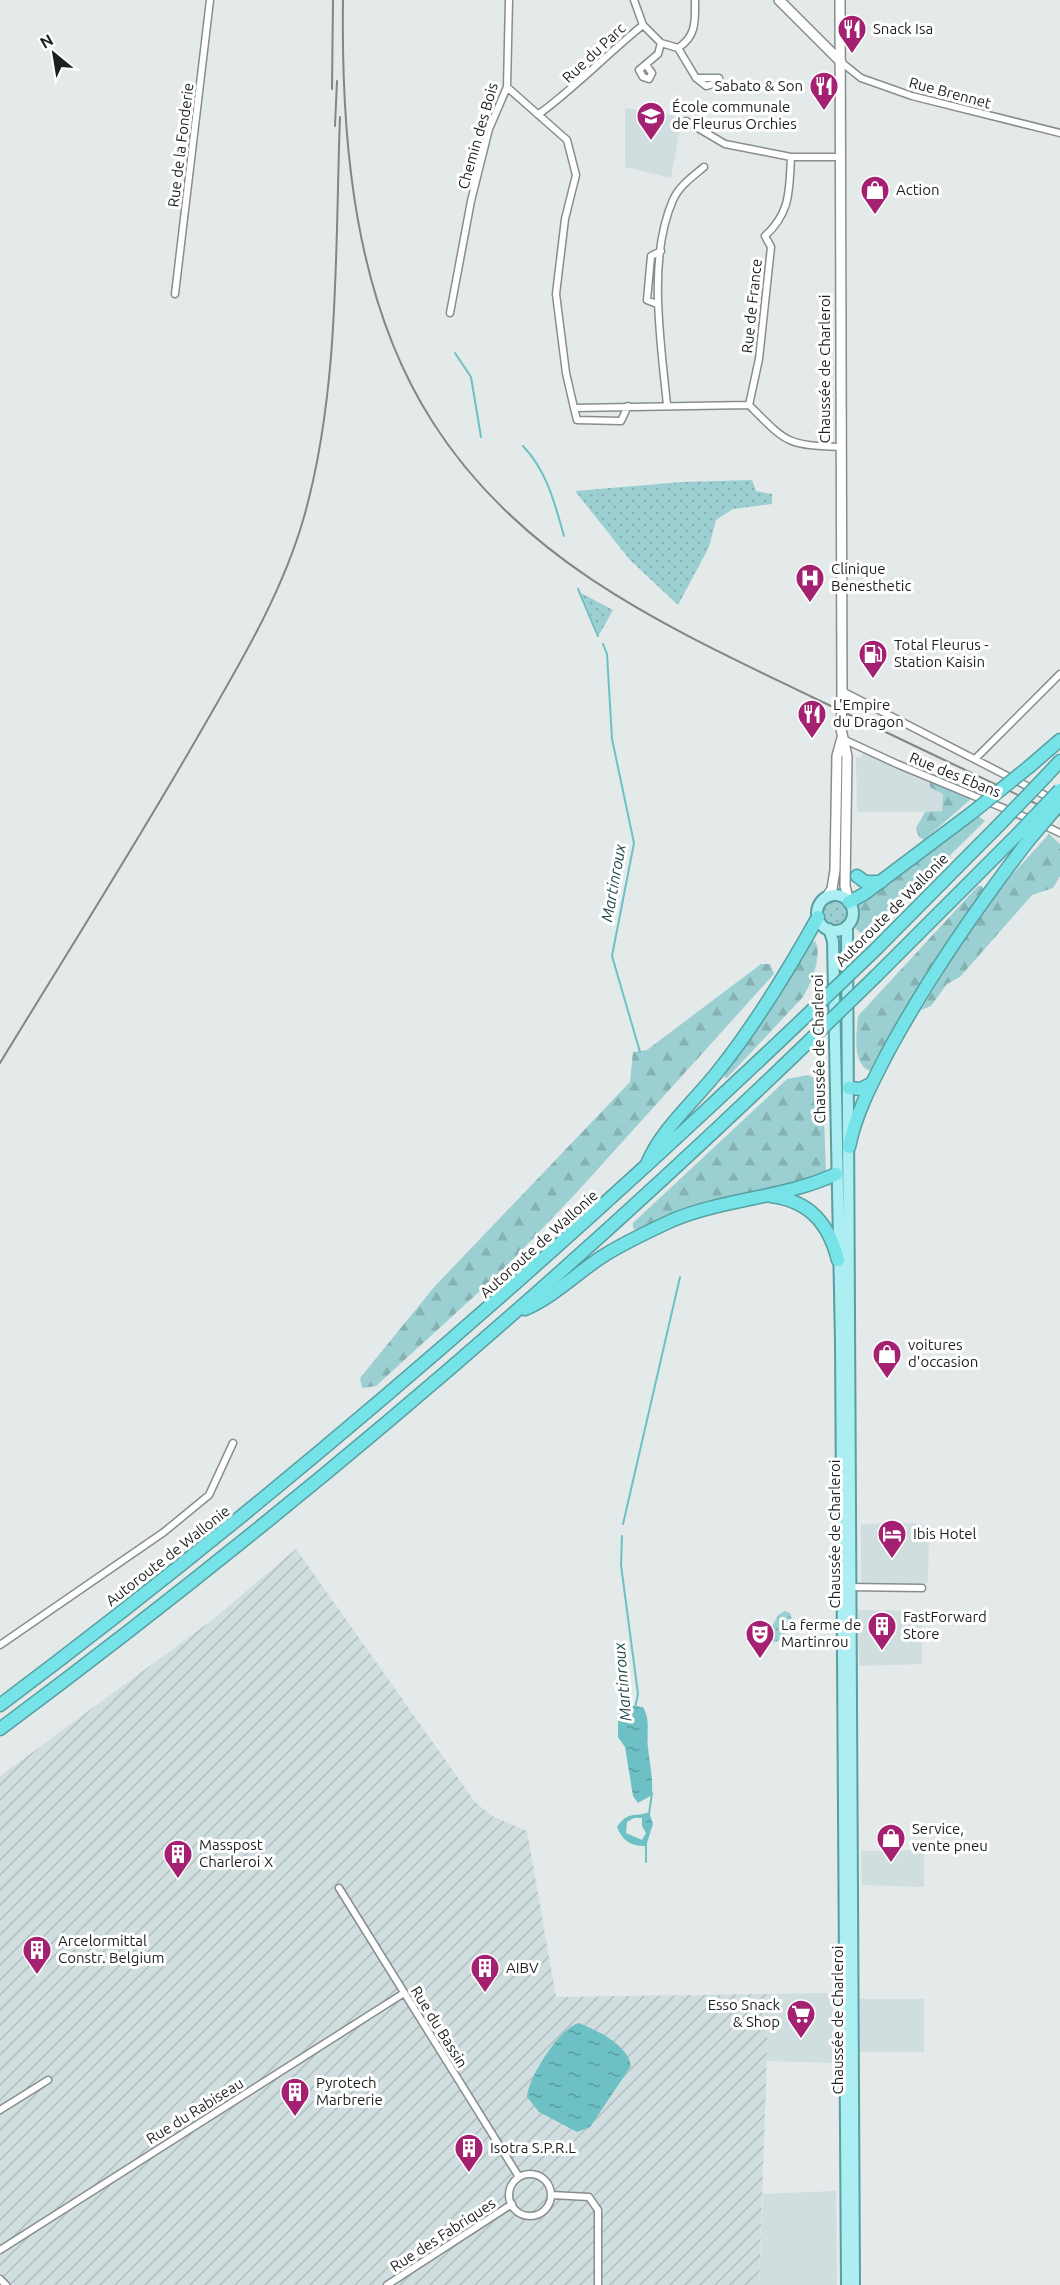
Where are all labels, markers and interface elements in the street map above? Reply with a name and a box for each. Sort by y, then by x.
restaurant icon: Snack Isa [836,13,868,55]
street label: Rue du Parc [559,19,629,86]
place label: Snack Isa [873,20,933,37]
north arrow [24,24,84,84]
text: N [37,30,56,52]
restaurant icon: Sabato & Son [808,70,840,112]
street label: Rue Brennet [907,73,993,112]
place label: Sabato & Son [714,77,803,94]
street label: Chemin des Bois [454,81,501,191]
street label: Rue de la Fonderie [164,82,197,208]
place label: École communale de Fleurus Orchies [672,98,797,132]
school or university icon: École communale de Fleurus Orchies [635,100,667,142]
shop icon: Action [859,174,891,216]
place label: Action [896,181,940,198]
street label: Rue de France [738,258,765,354]
street label: Chaussée de Charleroi [816,295,833,444]
place label: Clinique Benesthetic [831,560,911,594]
hospital icon: Clinique Benesthetic [794,562,826,604]
place label: Total Fleurus - Station Kaisin [894,636,989,670]
fuel station icon: Total Fleurus - Station Kaisin [857,638,889,680]
place label: L'Empire du Dragon [833,696,904,730]
restaurant icon: L'Empire du Dragon [796,698,828,740]
street label: Rue des Ebans [907,749,1003,801]
water label: Martinroux [597,842,629,923]
street label: Autoroute de Wallonie [832,850,952,970]
street label: Chaussée de Charleroi [809,974,828,1124]
street label: Autoroute de Wallonie [476,1186,601,1301]
place label: voitures d'occasion [908,1336,978,1370]
shop icon: voitures d'occasion [871,1338,903,1380]
street label: Chaussée de Charleroi [826,1460,843,1609]
street label: Autoroute de Wallonie [102,1502,233,1609]
hotel icon: Ibis Hotel [876,1518,908,1560]
place label: Ibis Hotel [913,1525,977,1542]
place label: FastForward Store [903,1608,987,1642]
building icon: FastForward Store [866,1610,898,1652]
place label: La ferme de Martinrou [781,1616,861,1650]
theatre icon: La ferme de Martinrou [744,1618,776,1660]
water label: Martinroux [610,1642,634,1722]
place label: Service, vente pneu [912,1820,988,1854]
shop icon: Service, vente pneu [875,1822,907,1864]
place label: Masspost Charleroi X [199,1836,273,1870]
building icon: Masspost Charleroi X [162,1838,194,1880]
place label: Arcelormittal Constr. Belgium [58,1932,165,1966]
building icon: Arcelormittal Constr. Belgium [21,1934,53,1976]
street label: Chaussée de Charleroi [829,1946,846,2095]
building icon: AIBV [469,1952,501,1994]
place label: AIBV [506,1959,539,1976]
street label: Rue du Bassin [408,1983,471,2071]
place label: Esso Snack & Shop [708,1996,780,2030]
supermarket icon: Esso Snack & Shop [785,1998,817,2040]
street label: Rue du Rabiseau [143,2074,246,2147]
place label: Pyrotech Marbrerie [316,2074,383,2108]
building icon: Pyrotech Marbrerie [279,2076,311,2118]
building icon: Isotra S.P.R.L [453,2132,485,2174]
place label: Isotra S.P.R.L [490,2139,576,2156]
street label: Rue des Fabriques [387,2194,498,2275]

